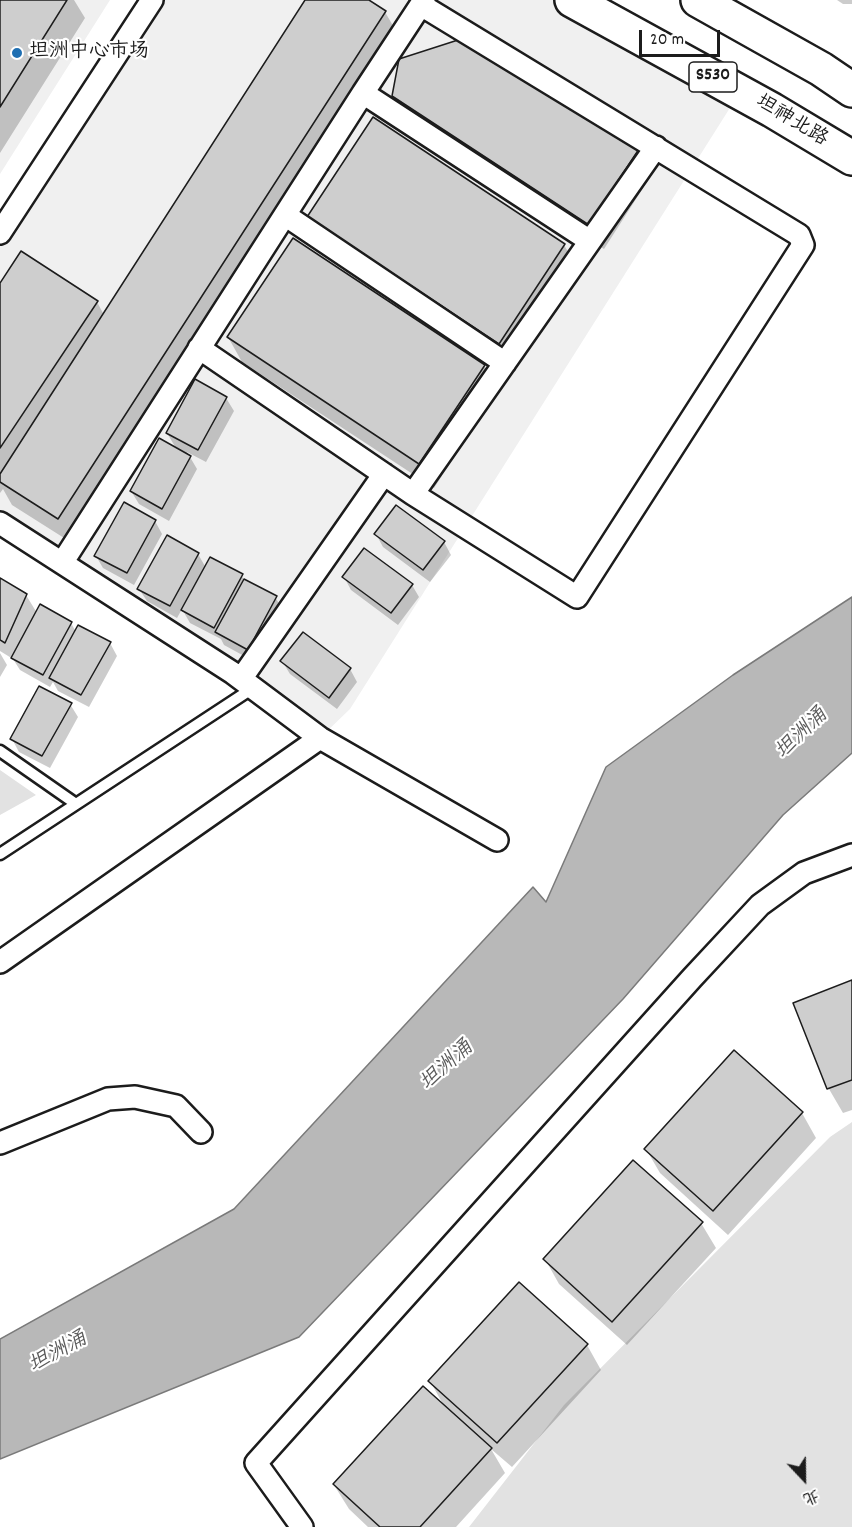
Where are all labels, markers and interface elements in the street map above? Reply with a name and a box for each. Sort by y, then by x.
scale bar [642,18,723,56]
text: 20 m [650,28,684,53]
place label: 坦洲中心市场 [29,41,149,65]
marker: 坦洲中心市场 [10,46,24,60]
road number: S530 [689,62,737,92]
street label: 坦神北路 [751,91,831,153]
water label: 坦洲涌 [772,704,834,766]
water label: 坦洲涌 [416,1037,480,1097]
water label: 坦洲涌 [25,1328,93,1380]
north arrow [774,1449,834,1509]
text: 北 [799,1482,823,1510]

